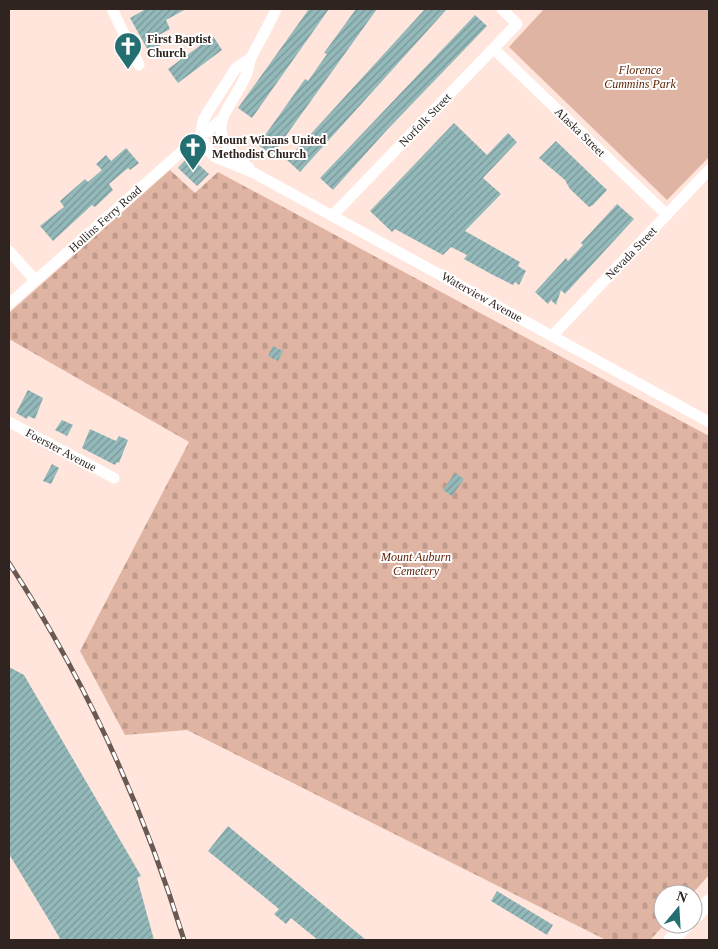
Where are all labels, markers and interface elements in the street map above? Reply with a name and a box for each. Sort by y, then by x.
church icon: First Baptist Church [113,31,143,70]
place label: First Baptist Church [147,32,211,60]
park label: Florence Cummins Park [604,63,677,91]
street label: Norfolk Street [396,90,454,150]
street label: Alaska Street [552,105,608,160]
church icon: Mount Winans United Methodist Church [178,132,208,171]
place label: Mount Winans United Methodist Church [212,133,327,161]
street label: Hollins Ferry Road [66,183,144,255]
street label: Nevada Street [602,223,660,282]
street label: Waterview Avenue [439,269,525,325]
street label: Foerster Avenue [23,425,99,475]
park label: Mount Auburn Cemetery [380,550,451,578]
north arrow [653,884,703,934]
text: N [675,888,689,906]

